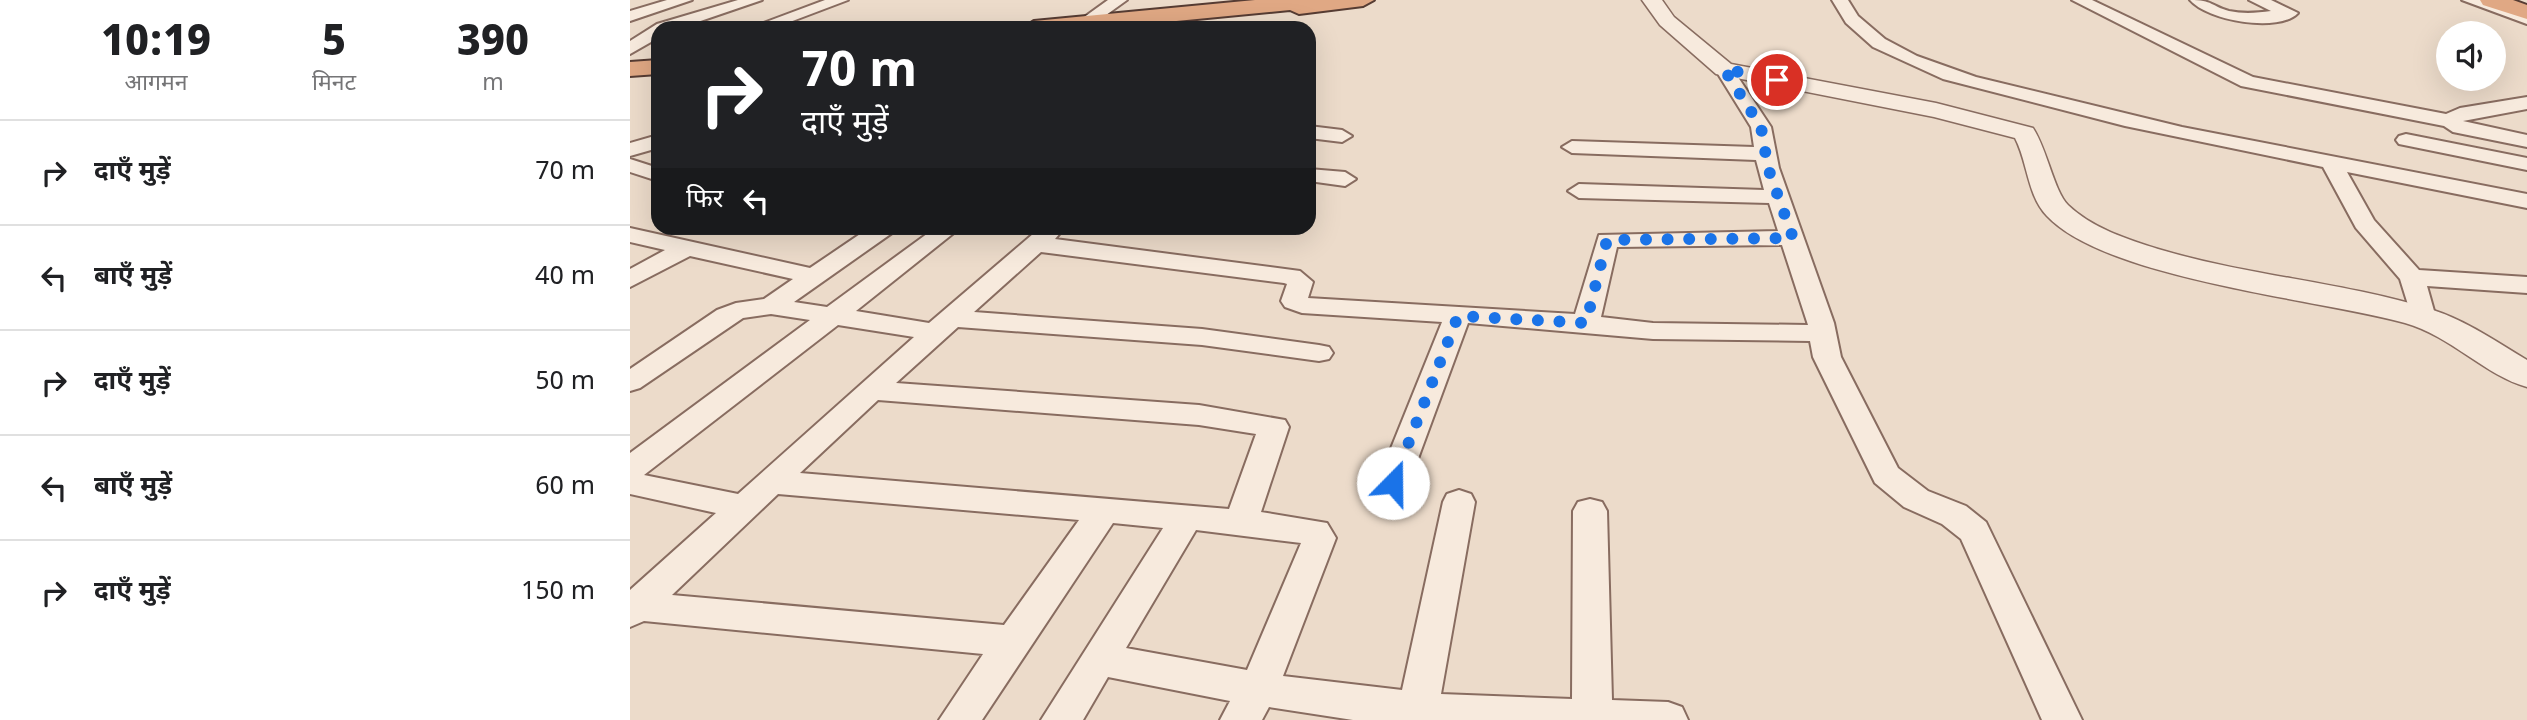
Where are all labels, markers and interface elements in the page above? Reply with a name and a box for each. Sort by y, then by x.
text: 10:19 [101,17,211,72]
text: 5 [322,17,346,72]
text: 390 [457,17,529,72]
map controls [2436,21,2506,91]
button: sound [2436,21,2506,91]
text: 70 m [801,42,917,106]
icon: right [686,49,777,140]
pin [1747,50,1807,110]
icon: arrive [1758,61,1796,99]
text: आगमन [125,69,188,99]
text: मिनट [312,69,356,99]
text: m [482,69,504,99]
text: दाएँ मुड़ें [801,104,889,146]
icon: right [35,154,73,192]
text: दाएँ मुड़ें [94,156,171,190]
text: 70 m [535,156,595,190]
icon: left [737,182,775,220]
text: फिर [686,184,723,218]
icon: left [35,259,73,297]
text: बाएँ मुड़ें [94,261,172,295]
text: 40 m [535,261,595,295]
icon: right [35,364,73,402]
text: दाएँ मुड़ें [94,366,171,400]
text: 50 m [535,366,595,400]
position arrow [1356,446,1430,520]
icon: left [35,469,73,507]
text: बाएँ मुड़ें [94,471,172,505]
text: 60 m [535,471,595,505]
icon: right [35,574,73,612]
text: दाएँ मुड़ें [94,576,171,610]
text: 150 m [521,576,595,610]

